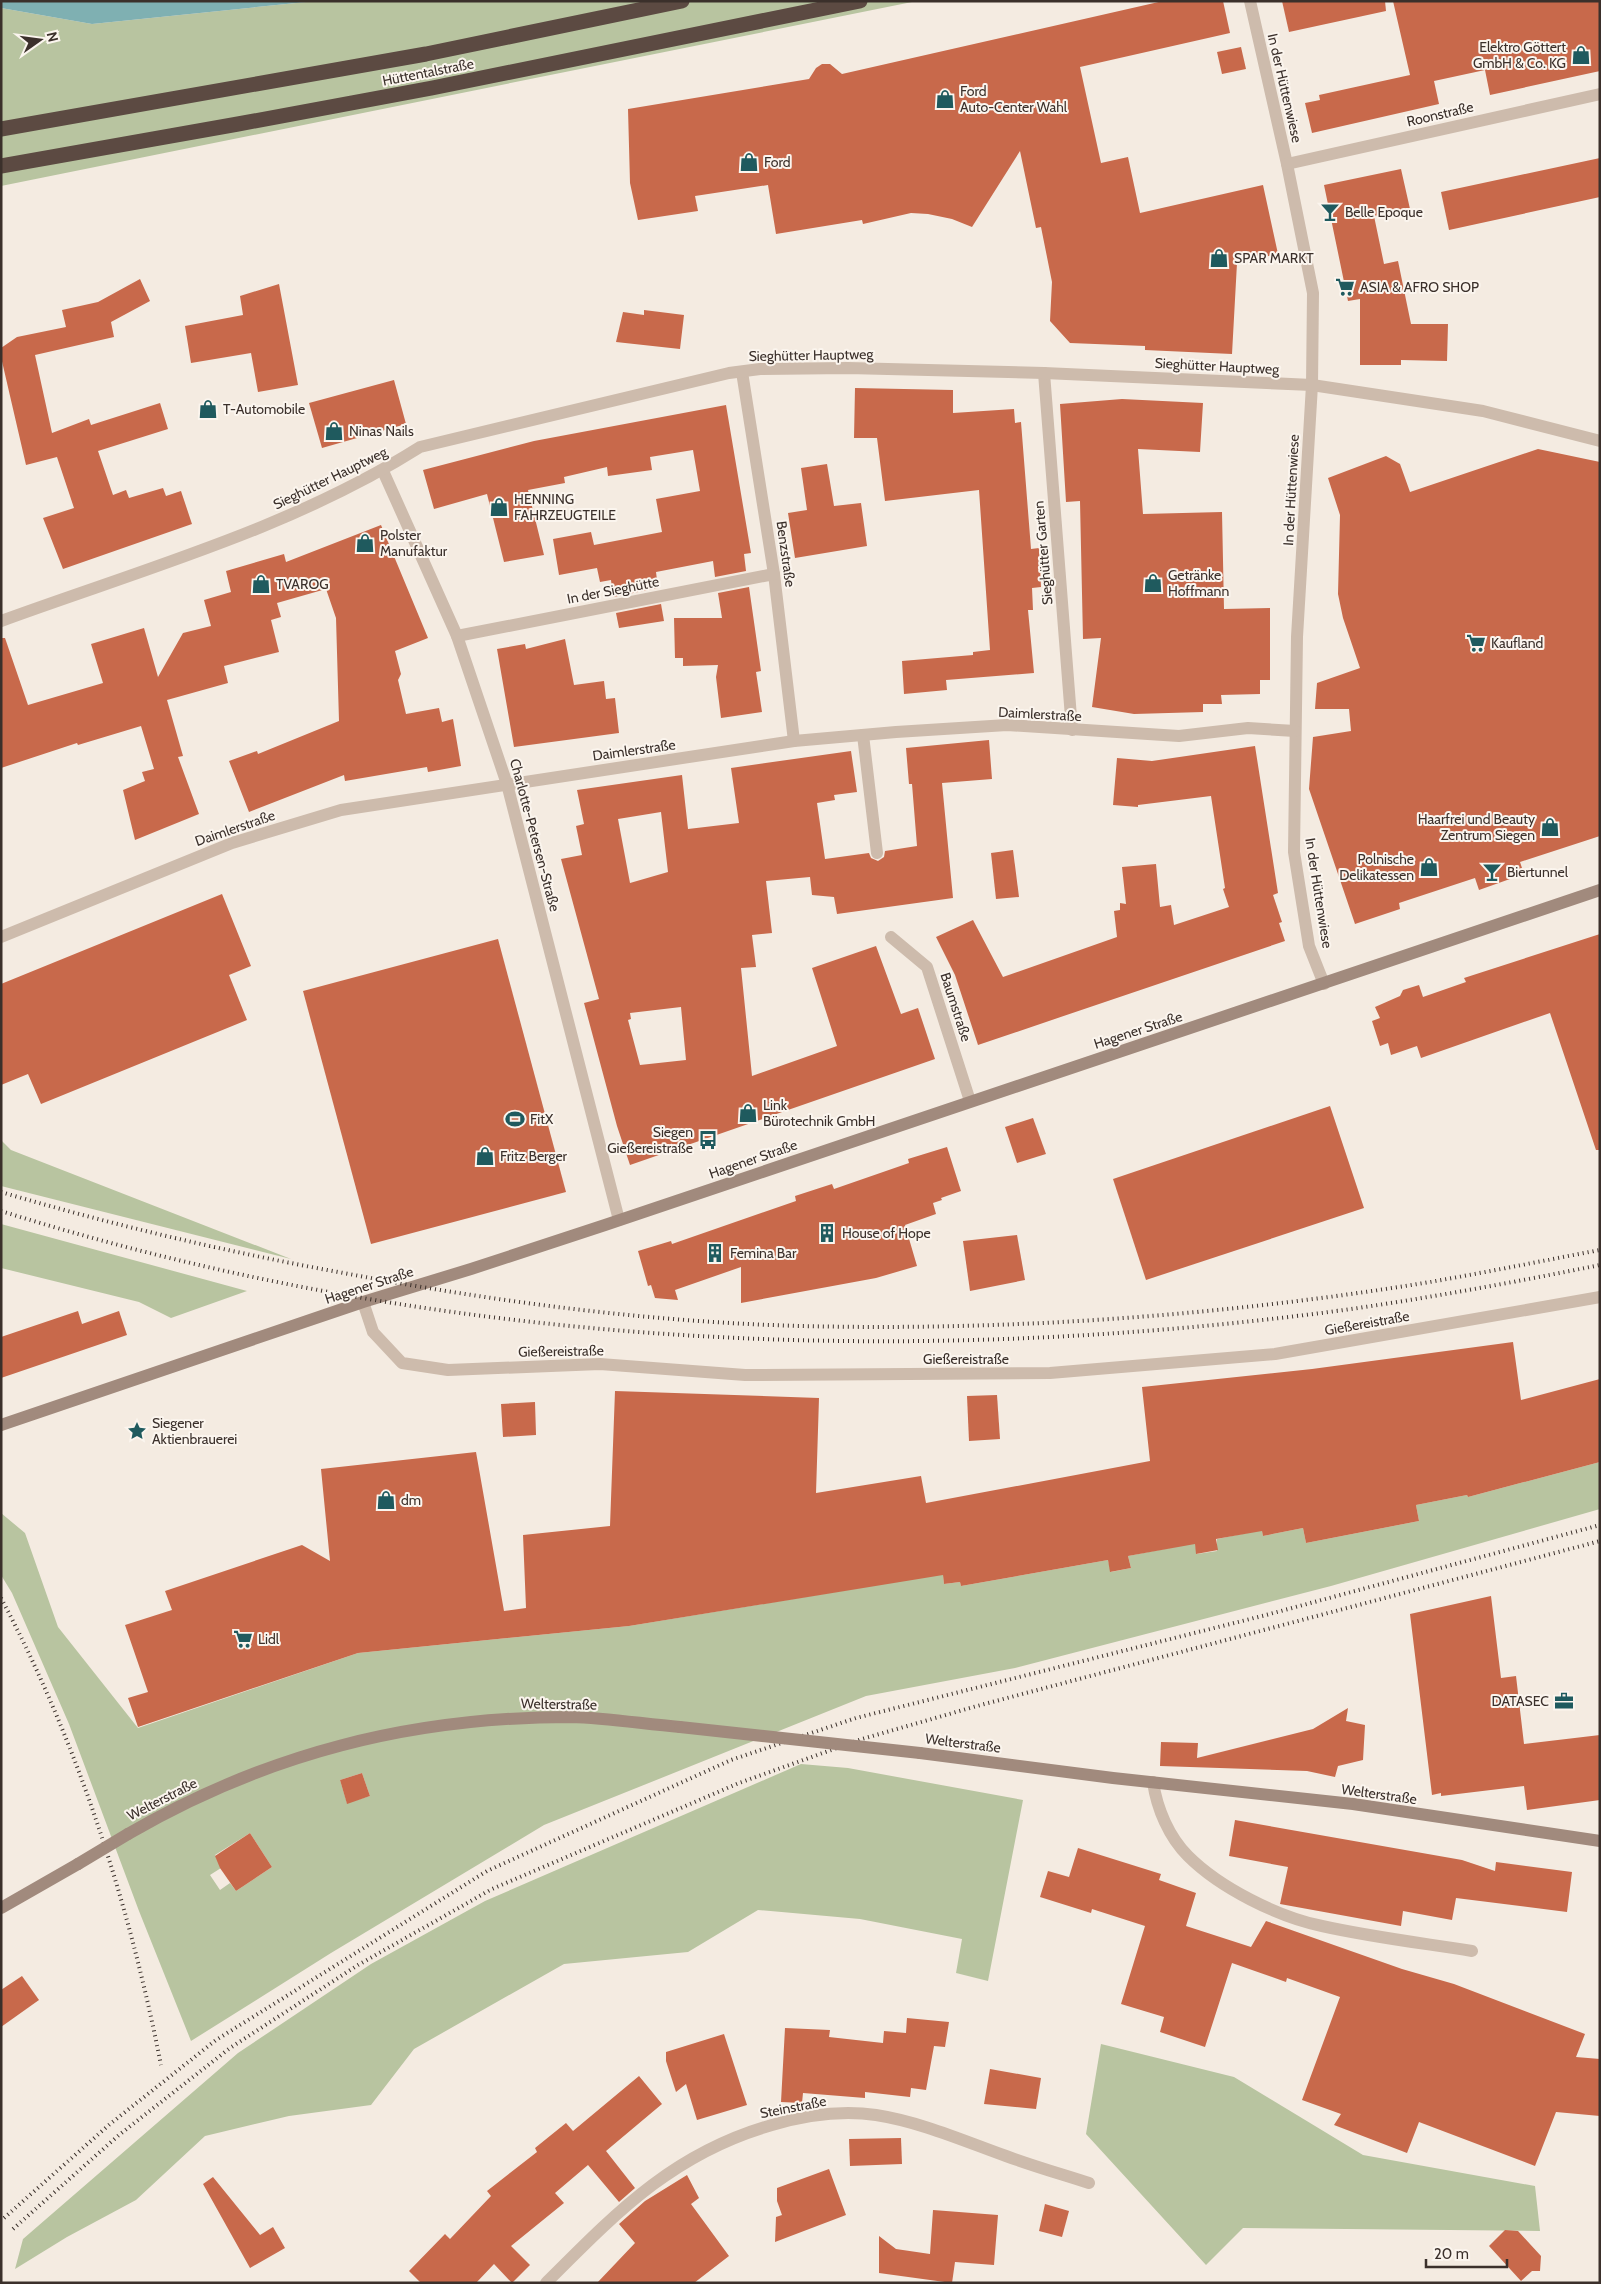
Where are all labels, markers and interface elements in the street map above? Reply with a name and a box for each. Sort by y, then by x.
north arrow [15,15,65,65]
text: N [43,30,63,44]
street label: In der Hüttenwiese [1264,32,1306,144]
place label: Elektro Göttert GmbH & Co. KG [1473,38,1566,72]
shop icon: Elektro Göttert GmbH & Co. KG [1570,44,1592,66]
street label: Hüttentalstraße [381,54,475,90]
place label: Ford Auto-Center Wahl [960,82,1068,116]
shop icon: Ford Auto-Center Wahl [934,88,956,110]
street label: Roonstraße [1405,98,1475,130]
shop icon: Ford [738,151,760,173]
place label: Ford [764,153,790,171]
bar icon: Belle Epoque [1319,201,1341,223]
place label: Belle Epoque [1345,203,1423,221]
shop icon: SPAR MARKT [1208,247,1230,269]
place label: SPAR MARKT [1234,249,1314,267]
supermarket icon: ASIA & AFRO SHOP [1334,276,1356,298]
place label: ASIA & AFRO SHOP [1360,278,1479,296]
street label: Sieghütter Hauptweg [749,345,875,365]
street label: Sieghütter Hauptweg [1154,354,1281,378]
shop icon: T-Automobile [197,398,219,420]
place label: T-Automobile [223,400,305,418]
shop icon: Ninas Nails [323,420,345,442]
place label: Ninas Nails [349,422,414,440]
street label: In der Hüttenwiese [1279,434,1303,546]
street label: Sieghütter Hauptweg [270,442,391,513]
place label: HENNING FAHRZEUGTEILE [514,490,616,524]
shop icon: HENNING FAHRZEUGTEILE [488,496,510,518]
street label: Sieghütter Garten [1029,500,1057,606]
street label: Benzstraße [772,520,800,588]
place label: Polster Manufaktur [380,526,448,560]
shop icon: Polster Manufaktur [354,532,376,554]
place label: Getränke Hoffmann [1168,566,1229,600]
street label: In der Sieghütte [565,572,661,608]
shop icon: Getränke Hoffmann [1142,572,1164,594]
shop icon: TVAROG [250,573,272,595]
place label: TVAROG [276,575,329,593]
supermarket icon: Kaufland [1465,632,1487,654]
place label: Kaufland [1491,634,1543,652]
street label: Daimlerstraße [998,703,1082,725]
street label: Daimlerstraße [591,735,677,765]
street label: Charlotte-Petersen-Straße [506,757,564,913]
street label: Daimlerstraße [193,806,277,850]
place label: Haarfrei und Beauty Zentrum Siegen [1418,810,1535,844]
shop icon: Haarfrei und Beauty Zentrum Siegen [1539,816,1561,838]
street label: In der Hüttenwiese [1301,837,1337,949]
place label: Polnische Delikatessen [1339,850,1414,884]
shop icon: Polnische Delikatessen [1418,856,1440,878]
bar icon: Biertunnel [1481,861,1503,883]
place label: Biertunnel [1507,863,1569,881]
street label: Baumstraße [936,970,976,1044]
street label: Hagener Straße [1091,1007,1185,1053]
place label: Link Bürotechnik GmbH [763,1096,875,1130]
shop icon: Link Bürotechnik GmbH [737,1102,759,1124]
sports icon: FitX [504,1108,526,1130]
place label: FitX [530,1110,554,1128]
place label: Siegen Gießereistraße [607,1123,693,1157]
bus stop icon: Siegen Gießereistraße [697,1129,719,1151]
street label: Hagener Straße [707,1136,799,1182]
shop icon: Fritz Berger [474,1145,496,1167]
place label: Fritz Berger [500,1147,568,1165]
building icon: House of Hope [816,1222,838,1244]
place label: House of Hope [842,1224,931,1242]
building icon: Femina Bar [704,1242,726,1264]
place label: Femina Bar [730,1244,797,1262]
street label: Hagener Straße [322,1262,416,1308]
street label: Gießereistraße [1323,1307,1411,1339]
street label: Gießereistraße [518,1341,604,1361]
street label: Gießereistraße [923,1350,1009,1368]
place label: Siegener Aktienbrauerei [152,1414,237,1448]
place icon: Siegener Aktienbrauerei [126,1420,148,1442]
shop icon: dm [375,1489,397,1511]
place label: dm [401,1491,421,1509]
supermarket icon: Lidl [232,1628,254,1650]
place label: Lidl [258,1630,280,1648]
office icon: DATASEC [1553,1690,1575,1712]
place label: DATASEC [1491,1692,1549,1710]
street label: Welterstraße [521,1694,597,1714]
street label: Welterstraße [924,1729,1002,1757]
street label: Welterstraße [124,1774,200,1824]
street label: Welterstraße [1340,1780,1418,1808]
street label: Steinstraße [758,2092,828,2122]
scale bar [1426,2236,1507,2268]
text: 20 m [1434,2245,1469,2263]

